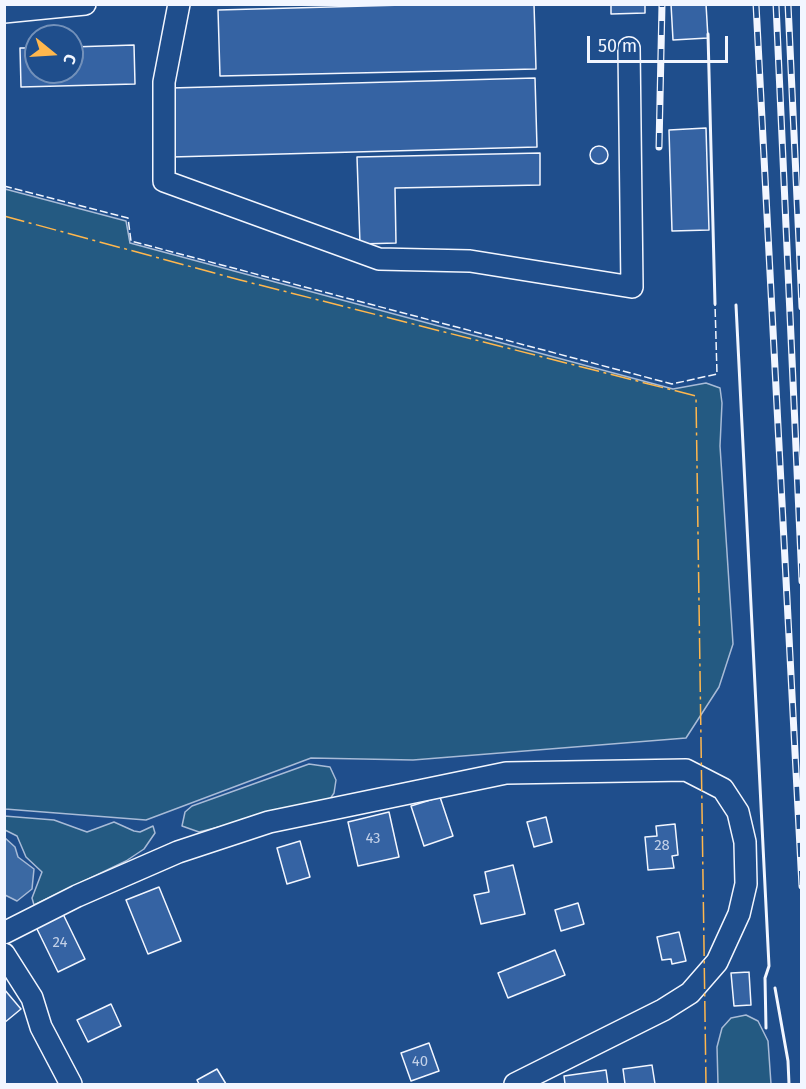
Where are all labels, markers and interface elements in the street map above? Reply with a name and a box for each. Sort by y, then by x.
north arrow [24,24,84,84]
scale bar [590,24,731,62]
text: 50 m [598,35,637,57]
text: С [59,52,80,66]
house number: 43 [365,830,381,848]
house number: 28 [654,837,670,855]
house number: 24 [53,934,67,952]
house number: 40 [412,1053,428,1071]

